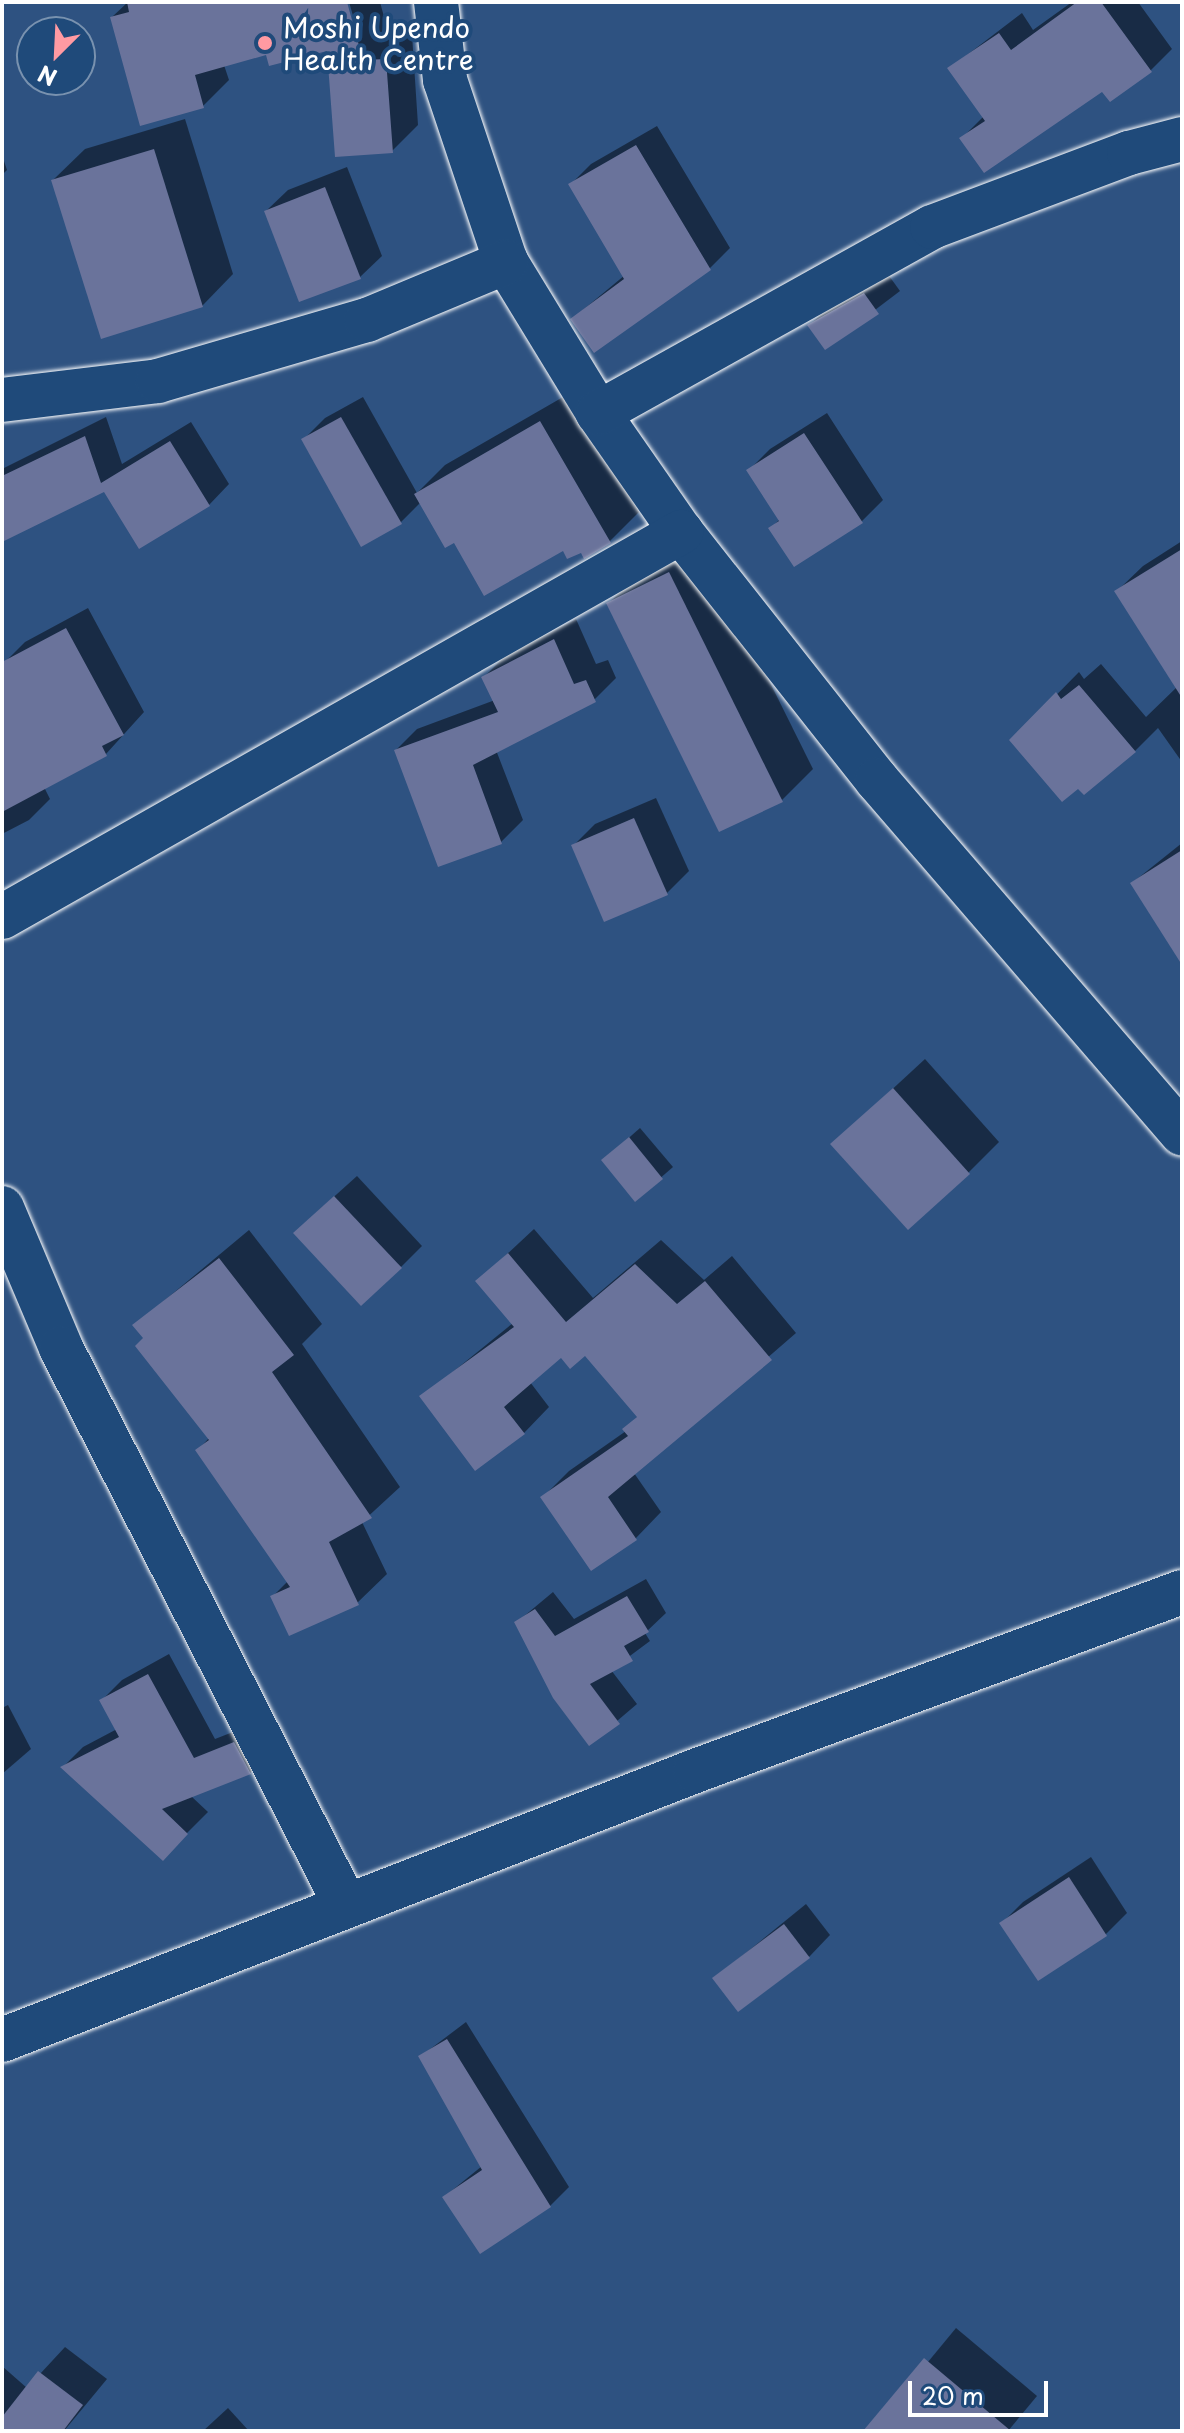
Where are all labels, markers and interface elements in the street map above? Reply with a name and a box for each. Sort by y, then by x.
place label: Moshi Upendo Health Centre [283,10,475,76]
north arrow [16,16,96,96]
marker: Moshi Upendo Health Centre [254,32,276,54]
text: N [32,58,62,95]
scale bar [912,2365,1052,2415]
text: 20 m [922,2377,984,2413]

